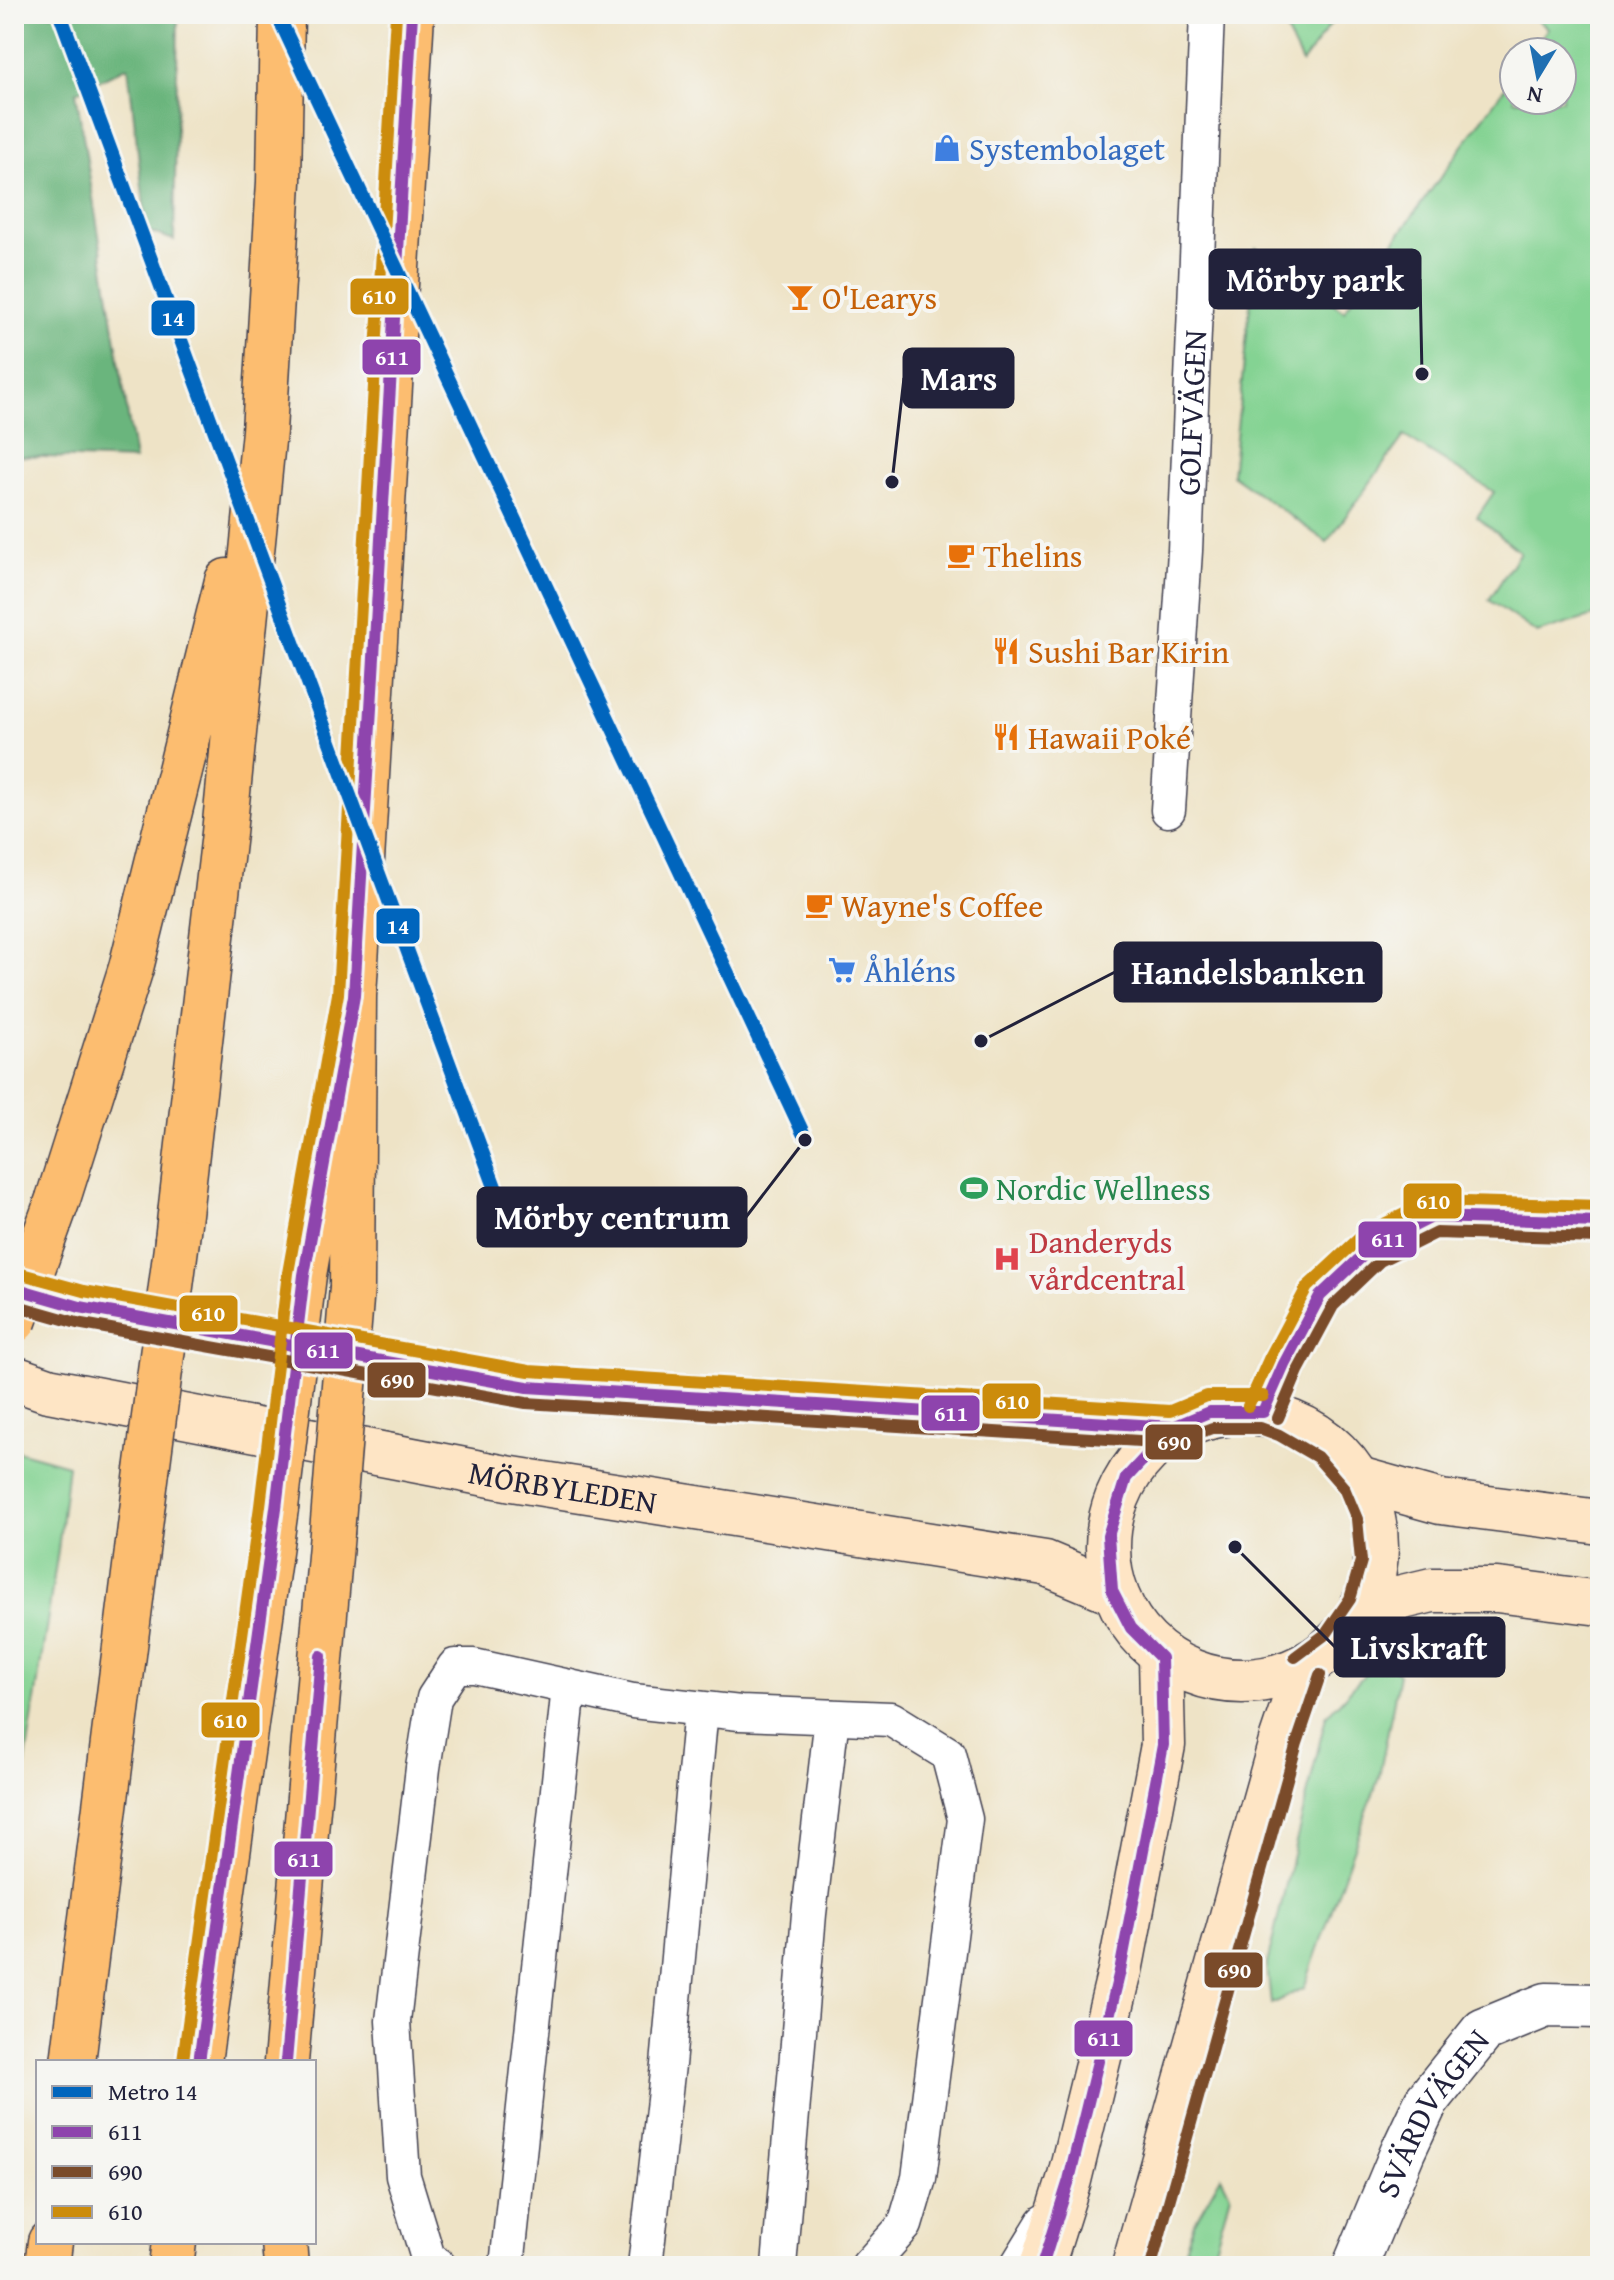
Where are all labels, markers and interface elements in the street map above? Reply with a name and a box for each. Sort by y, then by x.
north arrow [1498,36,1578,116]
text: N [1524,79,1545,113]
place label: Systembolaget [969,125,1165,172]
shop icon: Systembolaget [932,133,962,163]
callout: Mörby park [1210,250,1420,308]
text: Mörby park [1226,254,1405,303]
place label: O'Learys [822,274,937,321]
line badge: 610 [349,277,410,316]
text: 610 [362,280,396,312]
bar icon: O'Learys [785,282,815,312]
line badge: 14 [150,299,196,337]
text: 14 [162,302,184,334]
street label: GOLFVÄGEN [1164,329,1218,496]
line badge: 611 [361,338,422,376]
text: 611 [375,341,409,373]
callout: Mars [904,349,1013,407]
text: Mars [921,353,997,402]
place label: Thelins [983,532,1083,579]
cafe icon: Thelins [946,540,976,570]
place label: Sushi Bar Kirin [1028,628,1229,675]
restaurant icon: Sushi Bar Kirin [991,636,1021,666]
place label: Hawaii Poké [1028,714,1191,761]
restaurant icon: Hawaii Poké [991,722,1021,752]
place label: Wayne's Coffee [841,882,1043,929]
cafe icon: Wayne's Coffee [804,890,834,920]
line badge: 14 [375,907,421,945]
text: 14 [387,910,409,942]
callout: Handelsbanken [1115,943,1381,1001]
place label: Åhléns [864,947,956,994]
text: Handelsbanken [1131,947,1365,996]
supermarket icon: Åhléns [827,955,857,985]
place label: Nordic Wellness [996,1165,1211,1212]
sports icon: Nordic Wellness [959,1173,989,1203]
line badge: 610 [1402,1182,1463,1220]
text: 610 [1416,1185,1450,1217]
callout: Mörby centrum [478,1188,746,1246]
text: Mörby centrum [494,1192,730,1241]
place label: Danderyds vårdcentral [1029,1218,1185,1302]
line badge: 611 [1357,1220,1418,1259]
text: 611 [1371,1223,1405,1255]
hospital icon: Danderyds vårdcentral [992,1244,1022,1274]
line badge: 610 [178,1294,239,1333]
text: 610 [191,1297,225,1329]
line badge: 611 [293,1331,354,1370]
text: 611 [306,1334,340,1366]
line badge: 690 [366,1361,427,1399]
text: 690 [380,1364,414,1396]
line badge: 610 [981,1382,1042,1420]
text: 610 [995,1385,1029,1417]
line badge: 611 [920,1394,981,1432]
text: 611 [934,1397,968,1429]
line badge: 690 [1144,1423,1204,1461]
text: 690 [1157,1426,1191,1458]
street label: MÖRBYLEDEN [465,1448,660,1525]
callout: Livskraft [1335,1618,1504,1676]
text: Livskraft [1350,1622,1488,1671]
line badge: 610 [200,1701,261,1739]
text: 610 [213,1704,247,1736]
line badge: 611 [273,1840,334,1878]
text: 611 [287,1843,321,1875]
line badge: 690 [1203,1951,1264,1989]
text: 690 [1217,1954,1251,1986]
street label: SVÄRDVÄGEN [1363,2018,1500,2204]
line badge: 611 [1073,2019,1134,2058]
text: 611 [1087,2022,1121,2054]
legend [36,2060,316,2244]
text: Metro 14 [108,2074,198,2109]
text: 611 [108,2114,143,2149]
text: 690 [108,2154,143,2189]
text: 610 [108,2194,143,2229]

